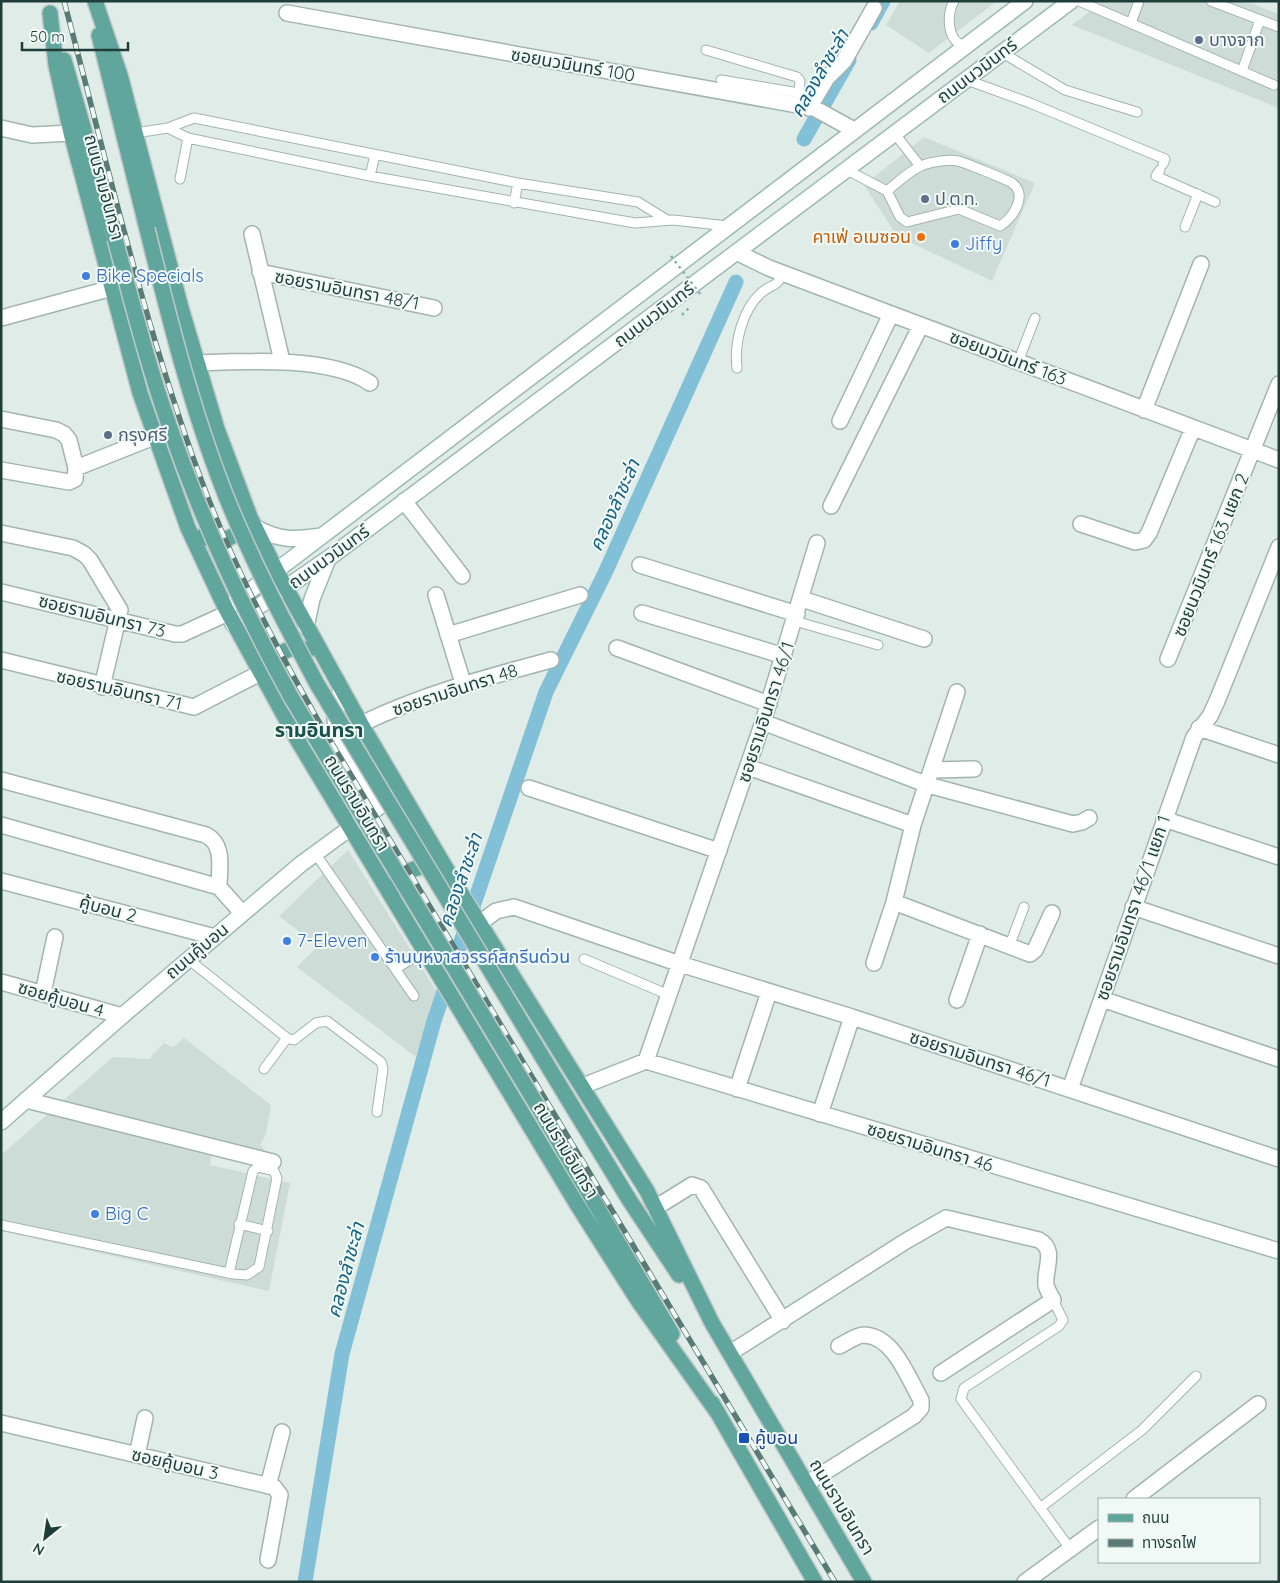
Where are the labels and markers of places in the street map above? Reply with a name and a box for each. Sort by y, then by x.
place label: บางจาก [1209,28,1265,51]
marker: บางจาก [1193,34,1205,46]
place label: ป.ต.ท. [935,187,978,210]
marker: ป.ต.ท. [919,193,931,205]
place label: คาเฟ่ อเมซอน [812,225,911,248]
marker: คาเฟ่ อเมซอน [915,231,927,243]
place label: Jiffy [965,232,1002,255]
marker: Jiffy [949,238,961,250]
place label: Bike Specials [96,264,204,287]
marker: Bike Specials [80,270,92,282]
place label: กรุงศรี [118,423,168,446]
marker: กรุงศรี [102,429,114,441]
place label: 7-Eleven [297,929,368,952]
marker: 7-Eleven [281,935,293,947]
place label: ร้านบุหงาสวรรค์สกรีนด่วน [385,945,570,968]
marker: ร้านบุหงาสวรรค์สกรีนด่วน [369,951,381,963]
place label: Big C [105,1202,149,1225]
marker: Big C [89,1208,101,1220]
place label: คู้บอน [755,1426,798,1450]
marker: คู้บอน [737,1431,751,1445]

